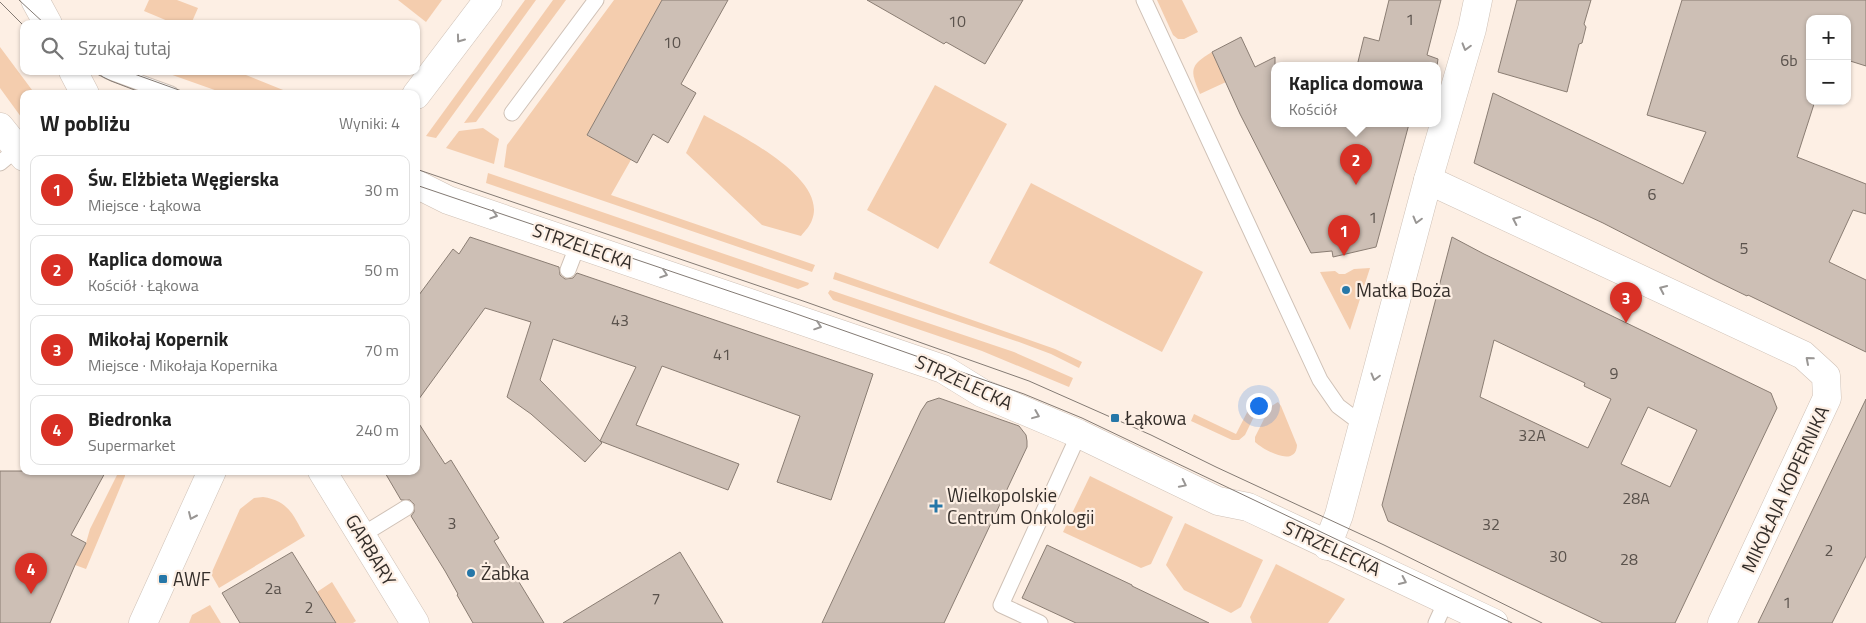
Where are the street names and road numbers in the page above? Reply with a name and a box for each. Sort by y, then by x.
street label: STRZELECKA [529,215,637,276]
street label: STRZELECKA [911,346,1018,417]
street label: MIKOŁAJA KOPERNIKA [1733,401,1836,577]
street label: GARBARY [339,508,405,592]
street label: STRZELECKA [1279,512,1386,583]

